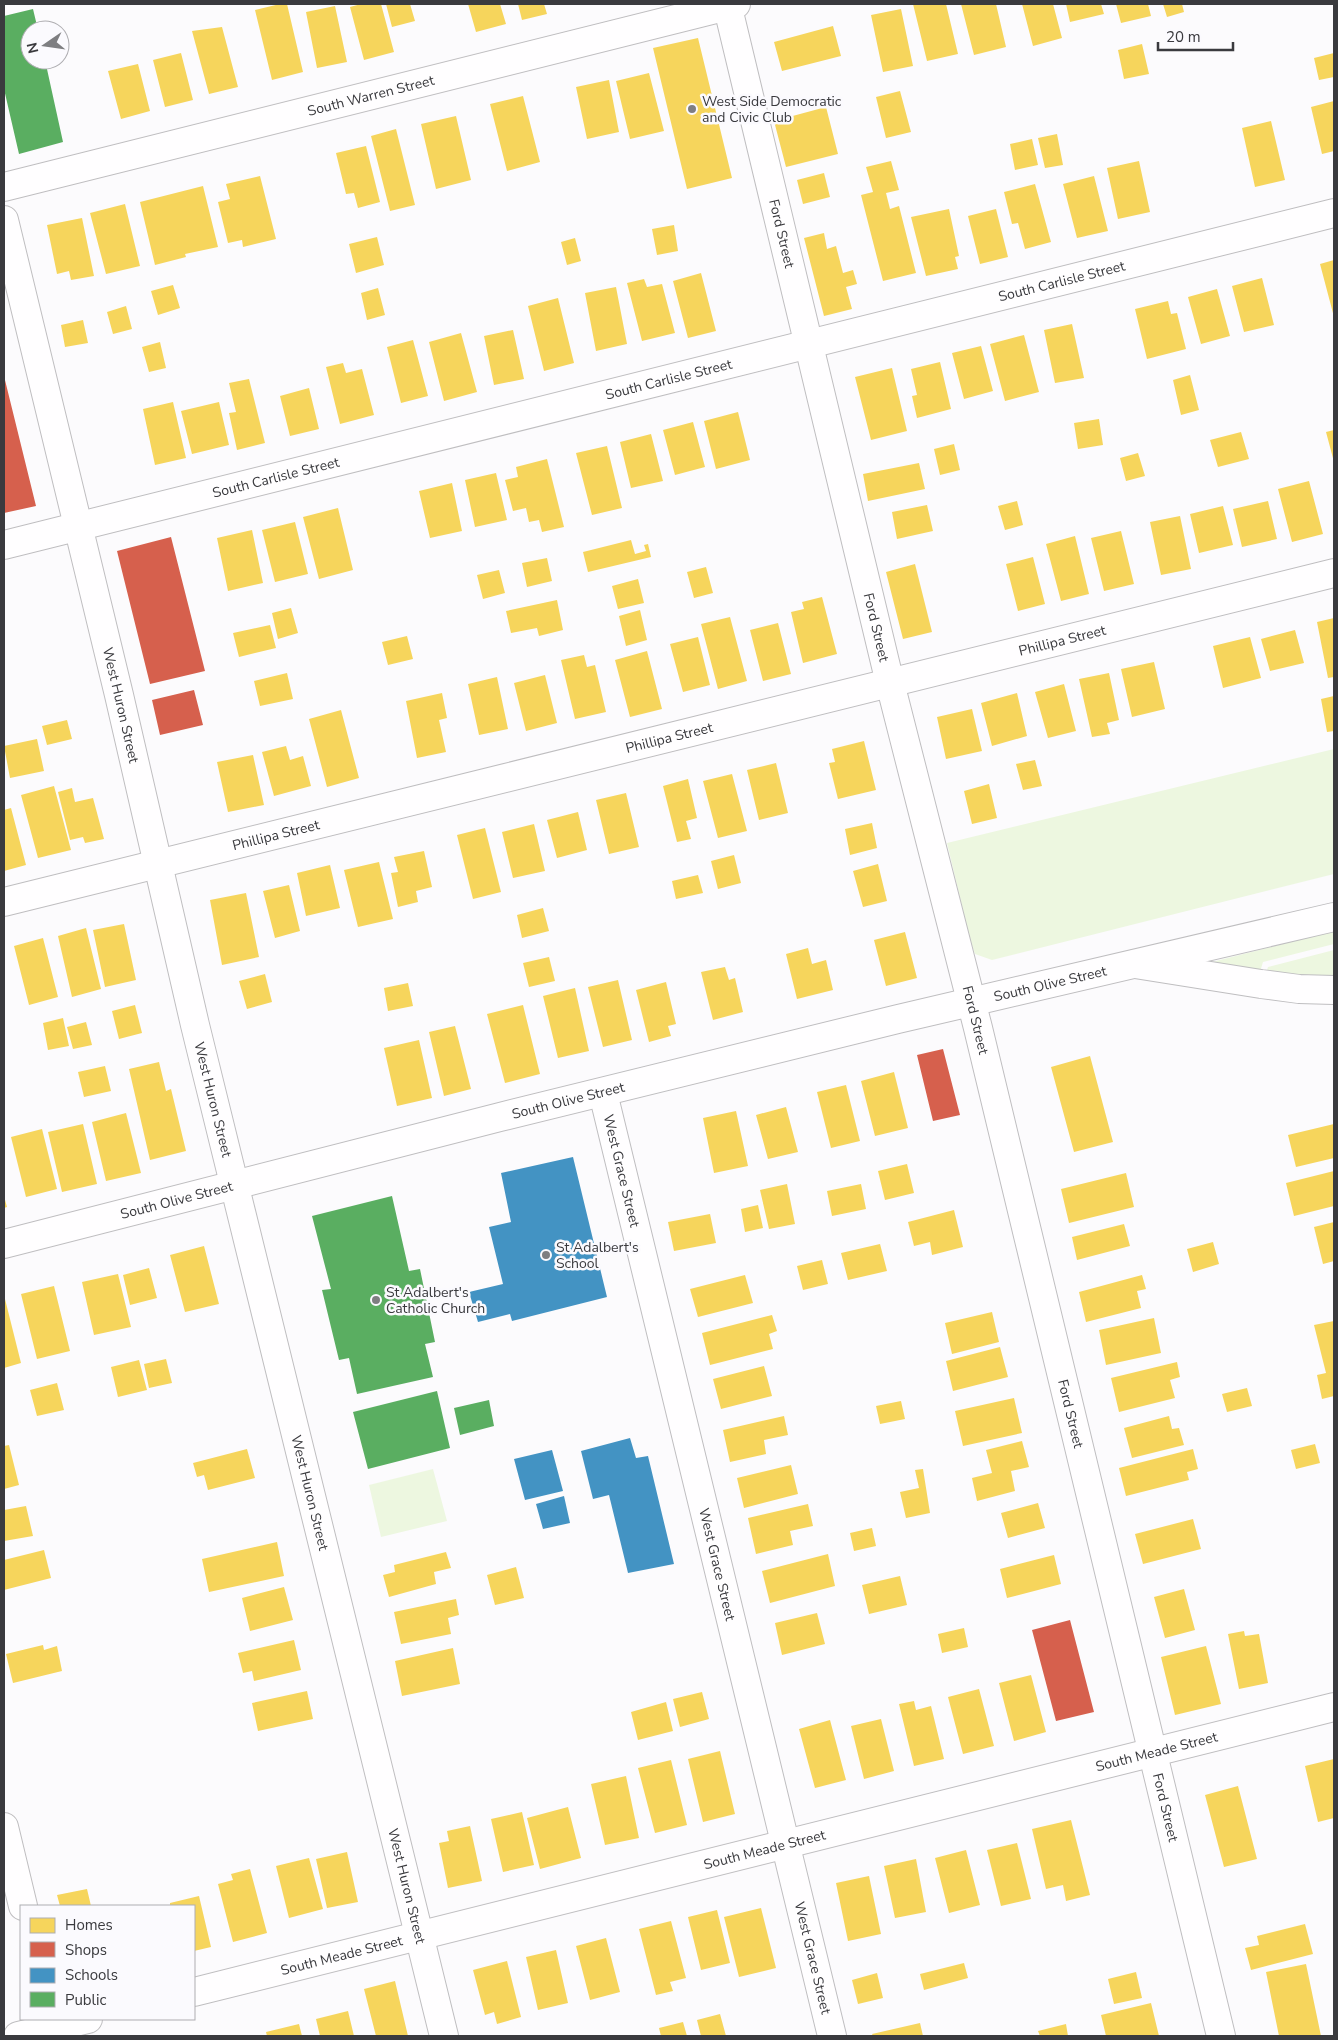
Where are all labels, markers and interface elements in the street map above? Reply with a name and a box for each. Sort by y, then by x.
north arrow [20,20,70,70]
scale bar [1158,20,1233,52]
text: 20 m [1166,27,1201,47]
text: N [22,41,43,55]
street label: South Warren Street [305,70,436,120]
place label: West Side Democratic and Civic Club [702,92,842,127]
marker: West Side Democratic and Civic Club [686,103,698,115]
street label: Ford Street [765,197,800,270]
street label: South Carlisle Street [996,256,1127,306]
street label: South Carlisle Street [603,354,734,404]
street label: South Carlisle Street [210,452,341,502]
street label: Ford Street [859,591,894,664]
street label: Phillipa Street [1017,620,1108,660]
street label: West Huron Street [98,645,144,765]
street label: Phillipa Street [623,718,715,757]
street label: Phillipa Street [230,815,321,855]
street label: South Olive Street [992,961,1108,1006]
street label: Ford Street [958,984,994,1056]
street label: West Huron Street [190,1040,237,1159]
street label: South Olive Street [510,1077,626,1123]
street label: West Grace Street [599,1112,645,1229]
street label: South Olive Street [118,1176,235,1223]
place label: St Adalbert's School [556,1238,639,1273]
marker: St Adalbert's School [540,1249,552,1261]
place label: St Adalbert's Catholic Church [386,1283,485,1318]
marker: St Adalbert's Catholic Church [370,1294,382,1306]
street label: Ford Street [1054,1377,1088,1450]
street label: West Huron Street [287,1433,334,1552]
street label: West Grace Street [695,1506,740,1623]
street label: South Meade Street [1093,1727,1219,1776]
street label: Ford Street [1148,1771,1183,1844]
street label: South Meade Street [701,1825,828,1874]
street label: West Huron Street [384,1826,430,1946]
street label: West Grace Street [790,1900,836,2016]
legend [20,1905,195,2020]
text: Homes [65,1915,113,1935]
street label: South Meade Street [278,1931,405,1980]
text: Shops [65,1940,107,1960]
text: Schools [65,1965,118,1985]
text: Public [65,1990,106,2010]

